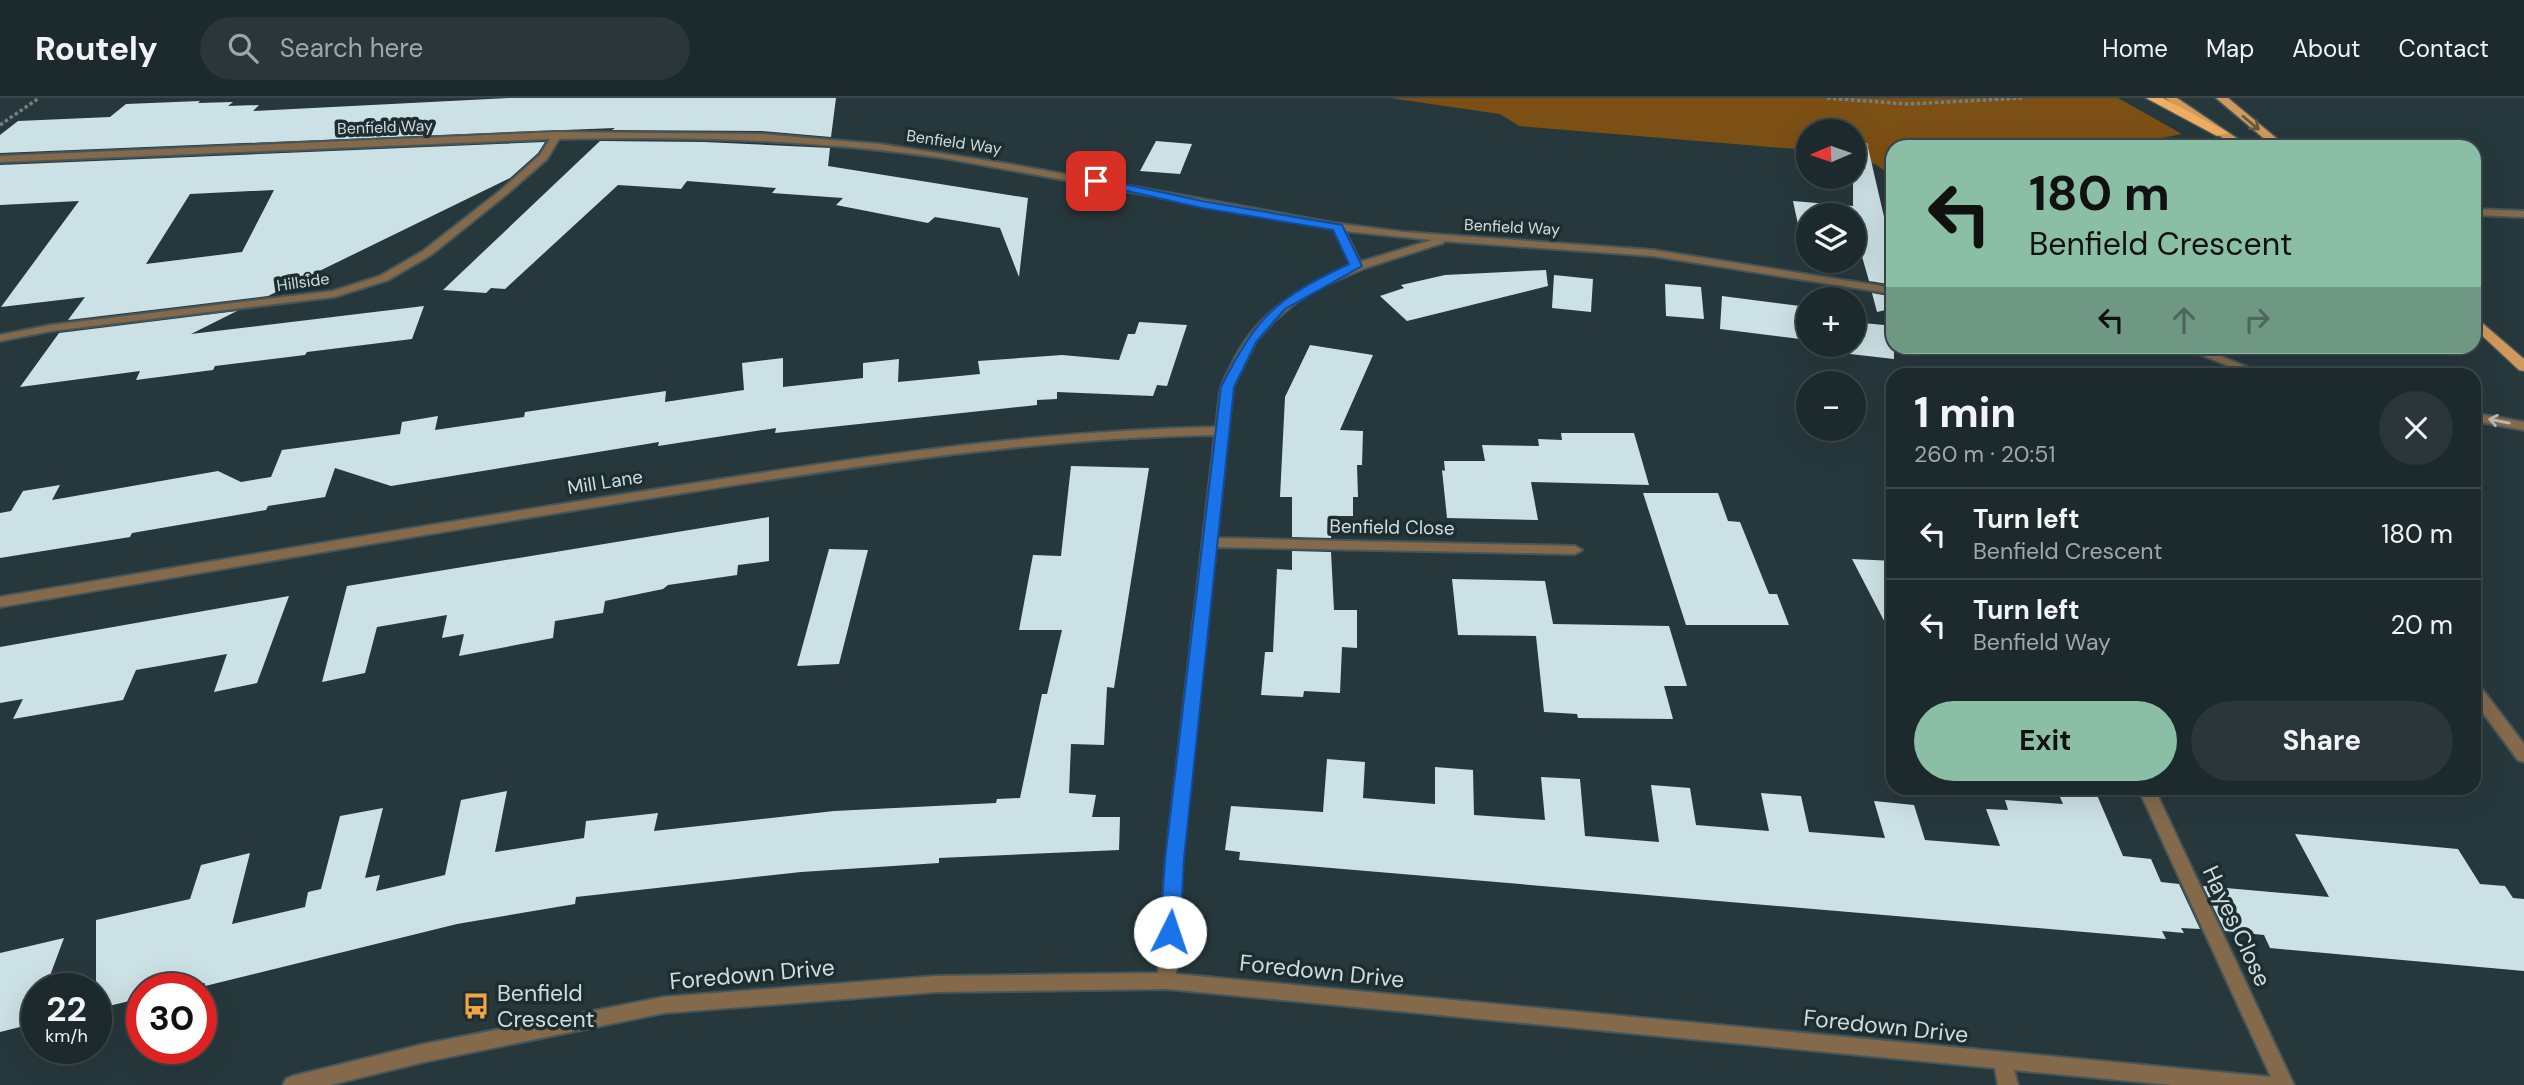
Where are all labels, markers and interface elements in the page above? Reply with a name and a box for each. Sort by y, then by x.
search box [200,17,690,80]
text: Routely [35,27,158,70]
icon: search [224,29,262,67]
text: Search here [280,31,423,65]
text: Home [2102,33,2168,64]
text: Map [2206,33,2254,64]
text: About [2292,33,2361,64]
text: Contact [2399,33,2489,64]
street label: Benfield Way [337,115,433,139]
one-way arrow [2241,115,2259,131]
north arrow [1796,119,1866,189]
map controls [1796,119,1866,441]
street label: Benfield Way [905,125,1003,159]
pin [1066,151,1126,211]
text: 180 m [2029,161,2170,225]
icon: arrive [1077,162,1115,200]
icon: left [1914,168,2005,259]
button: layers [1796,203,1866,273]
street label: Benfield Way [1464,214,1561,240]
text: Benfield Crescent [2029,223,2293,265]
street label: Hillside [275,268,331,296]
button: + [1796,287,1866,357]
icon: left [2092,301,2130,339]
icon: ahead [2165,301,2203,339]
icon: right [2238,301,2276,339]
button: − [1796,371,1866,441]
text: 1 min [1914,385,2016,440]
button: close [2379,391,2453,465]
one-way arrow [2488,414,2511,428]
text: 260 m · 20:51 [1914,439,2055,469]
street label: Mill Lane [565,464,645,500]
text: Turn left [1973,502,2080,536]
street label: Benfield Close [1329,513,1455,541]
icon: left [1914,515,1952,553]
text: 180 m [2381,517,2453,551]
text: Benfield Crescent [1973,536,2162,566]
text: Turn left [1973,593,2080,627]
icon: left [1914,606,1952,644]
text: 20 m [2390,608,2453,642]
text: Benfield Way [1973,627,2111,657]
button: Exit [1914,701,2177,781]
button: Share [2191,701,2453,781]
street label: Hayes Close [2196,861,2278,991]
position arrow [1133,895,1207,969]
street label: Foredown Drive [1238,947,1406,995]
street label: Foredown Drive [668,952,836,996]
speed limit sign: 30 [126,973,217,1064]
place label: Benfield Crescent [497,978,595,1034]
text: 22 [46,986,87,1032]
bus stop icon: Benfield Crescent [461,991,491,1021]
street label: Foredown Drive [1802,1002,1970,1050]
text: km/h [45,1024,88,1048]

